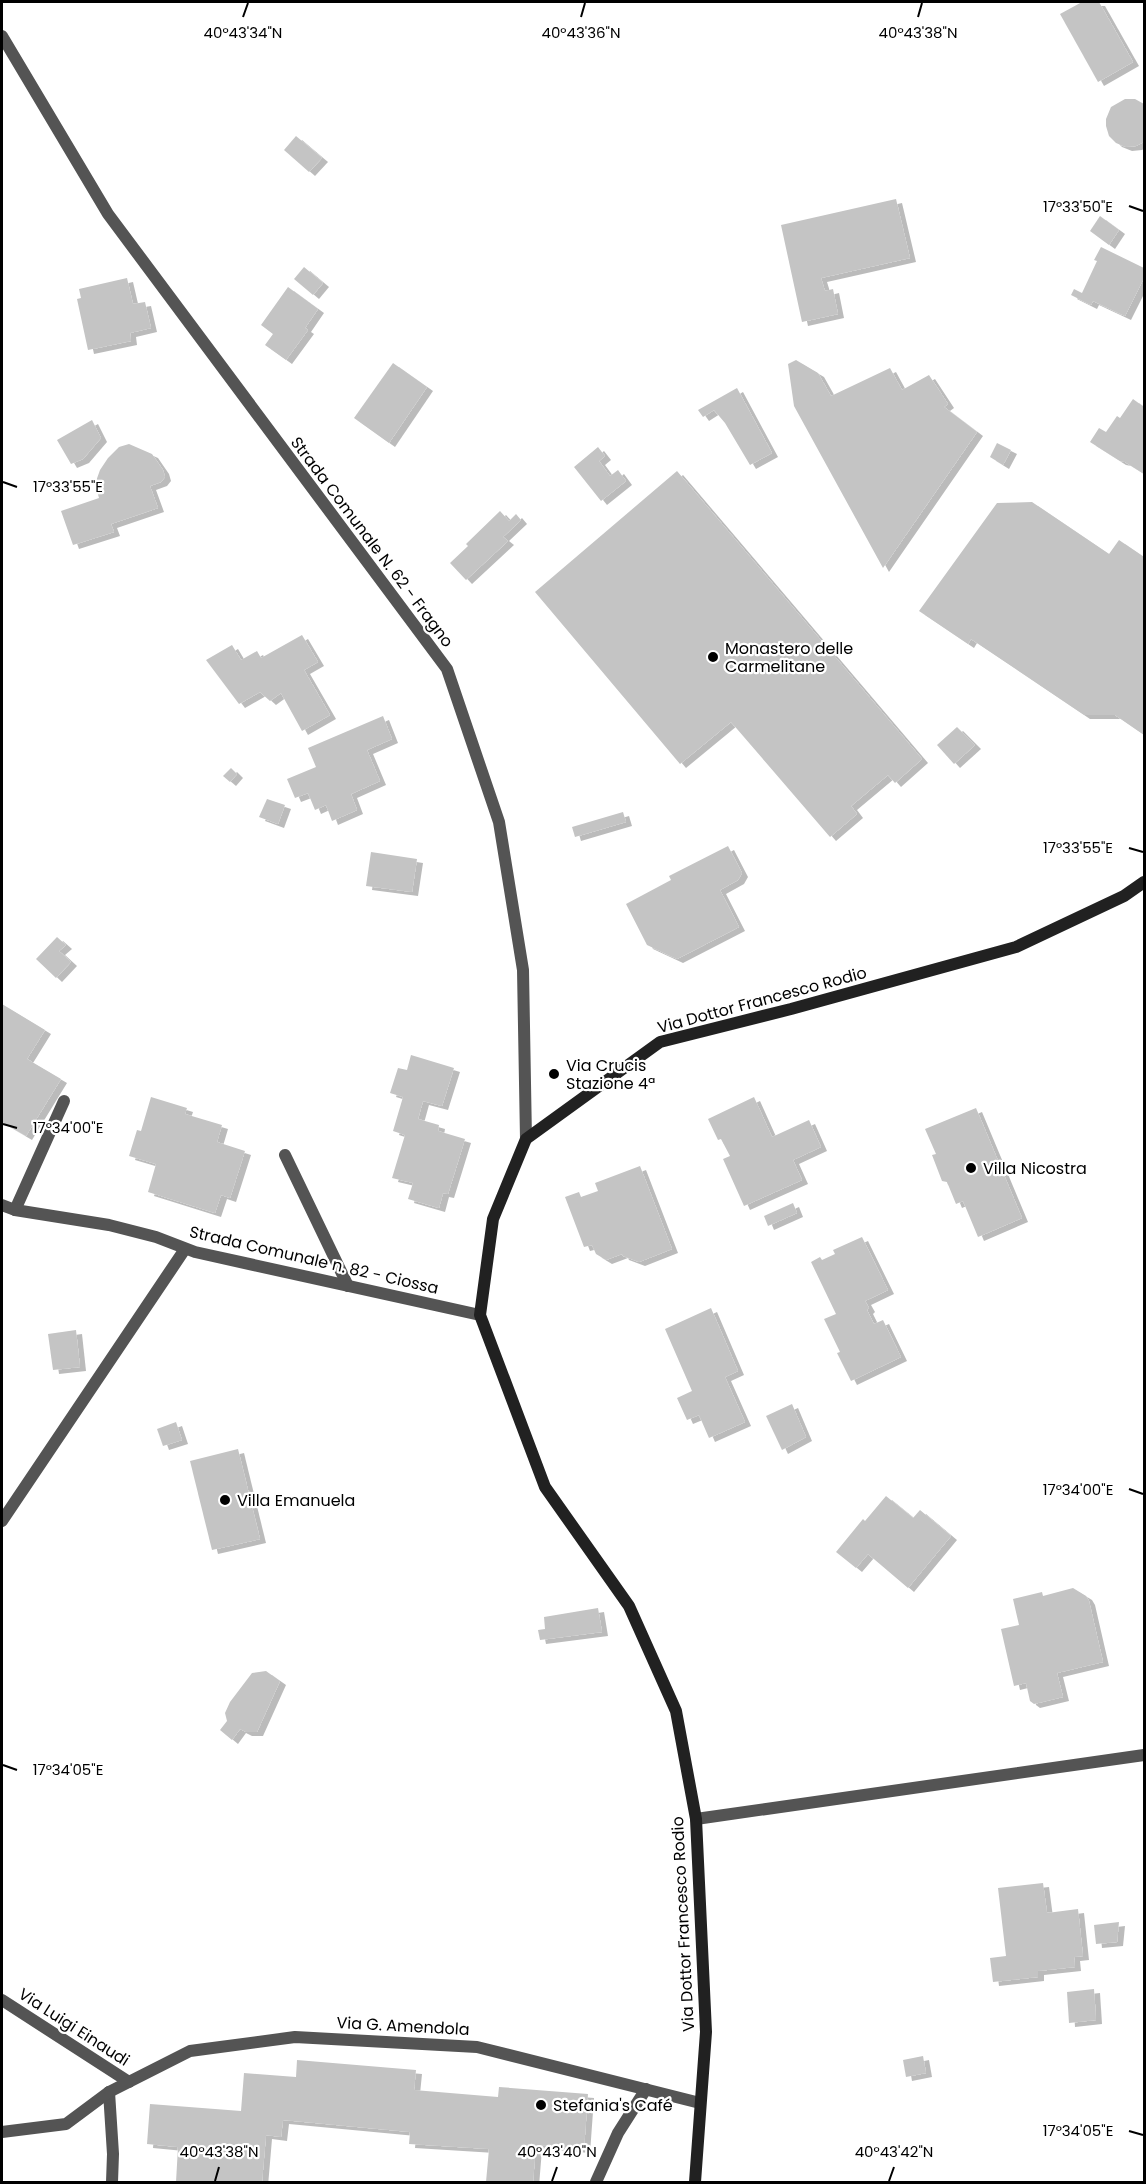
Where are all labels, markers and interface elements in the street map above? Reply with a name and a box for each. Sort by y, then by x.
text: 40°43'34"N [204,22,282,43]
text: 40°43'36"N [542,22,620,43]
text: 40°43'38"N [879,22,957,43]
text: 17°33'50"E [1043,196,1113,217]
street label: Strada Comunale N. 62 - Fragno [285,432,459,652]
text: 17°33'55"E [33,476,103,497]
place label: Monastero delle Carmelitane [725,637,853,678]
marker: Monastero delle Carmelitane [706,650,720,664]
text: 17°33'55"E [1043,837,1113,858]
street label: Via Dottor Francesco Rodio [655,961,869,1039]
place label: Via Crucis Stazione 4ª [566,1054,655,1095]
marker: Via Crucis Stazione 4ª [547,1067,561,1081]
text: 17°34'00"E [33,1117,103,1138]
place label: Villa Nicostra [983,1157,1087,1180]
marker: Villa Nicostra [964,1161,978,1175]
street label: Strada Comunale n. 82 - Ciossa [187,1220,441,1300]
text: 17°34'00"E [1043,1479,1113,1500]
place label: Villa Emanuela [237,1489,355,1512]
marker: Villa Emanuela [218,1493,232,1507]
text: 17°34'05"E [33,1759,103,1780]
street label: Via Dottor Francesco Rodio [666,1816,700,2032]
street label: Via Luigi Einaudi [14,1982,134,2072]
street label: Via G. Amendola [336,2011,470,2041]
place label: Stefania's Café [553,2094,673,2117]
marker: Stefania's Café [534,2098,548,2112]
text: 17°34'05"E [1043,2120,1113,2141]
text: 40°43'38"N [180,2141,258,2162]
text: 40°43'40"N [517,2141,597,2162]
text: 40°43'42"N [855,2141,933,2162]

